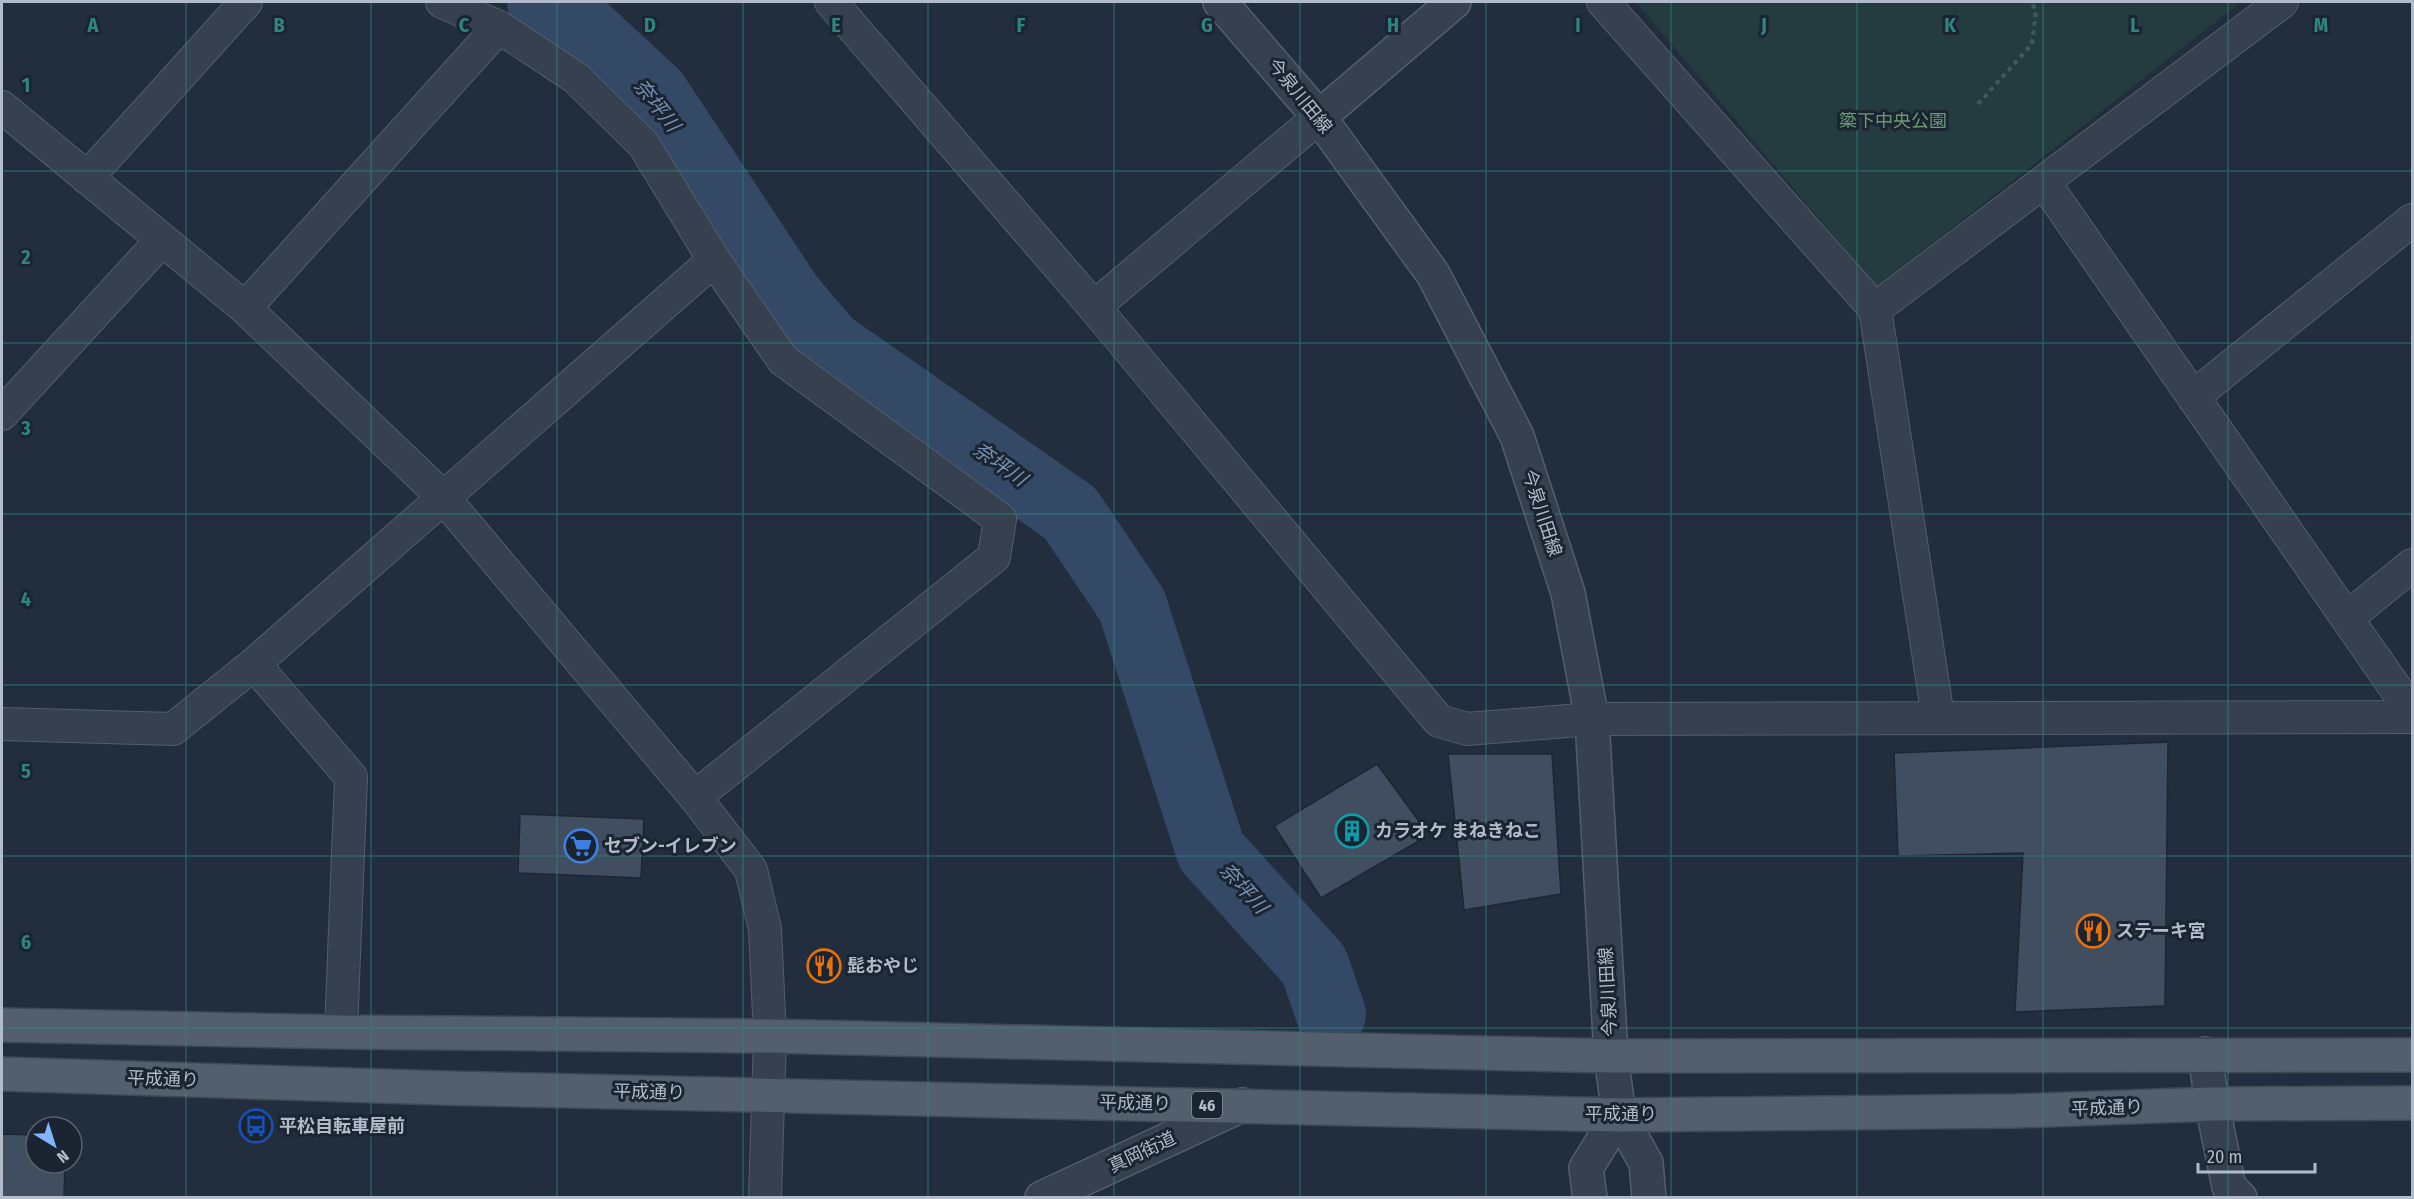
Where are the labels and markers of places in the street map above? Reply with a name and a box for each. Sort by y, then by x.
building icon: カラオケ まねきねこ [1334,813,1370,849]
place label: カラオケ まねきねこ [1375,820,1541,842]
supermarket icon: セブン-イレブン [563,828,599,864]
place label: セブン-イレブン [604,835,737,857]
restaurant icon: ステーキ宮 [2075,913,2111,949]
place label: ステーキ宮 [2116,920,2206,942]
restaurant icon: 髭おやじ [806,948,842,984]
place label: 髭おやじ [847,955,919,977]
bus stop icon: 平松自転車屋前 [238,1108,274,1144]
place label: 平松自転車屋前 [279,1115,405,1137]

